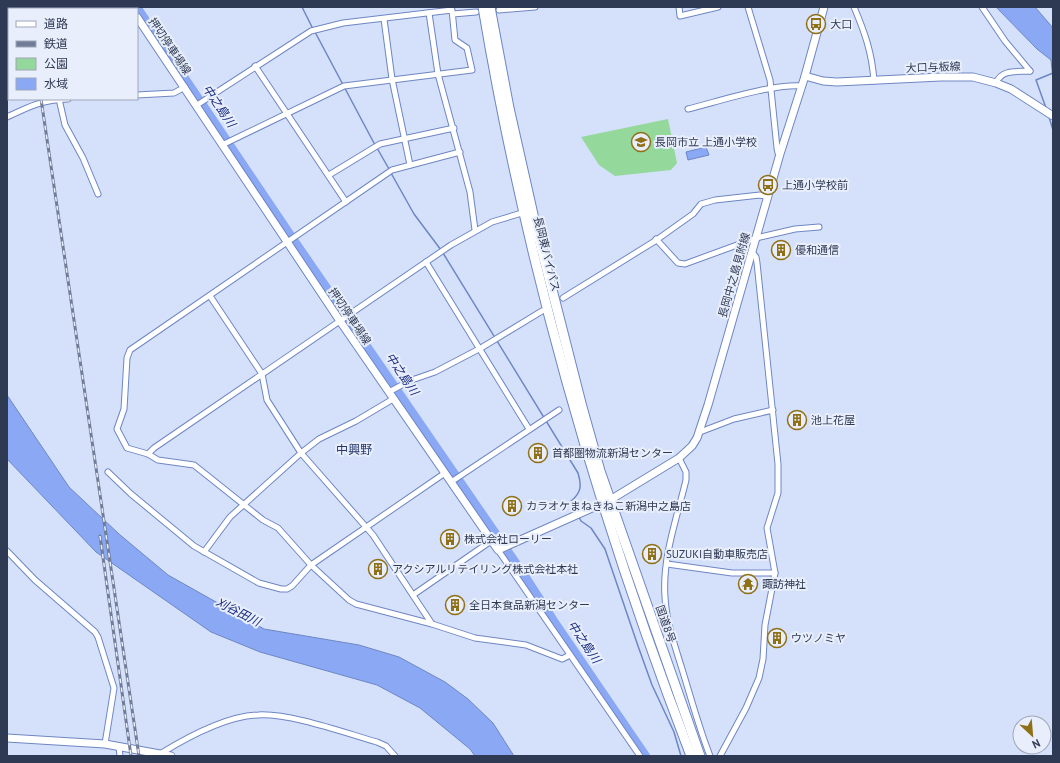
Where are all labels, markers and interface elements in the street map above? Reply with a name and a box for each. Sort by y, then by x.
legend [8,8,138,100]
bus stop icon: 大口 [805,13,827,35]
street label: 押切停車場線 [146,15,194,77]
text: 道路 [44,16,68,31]
place label: 大口 [830,17,852,31]
text: 鉄道 [44,36,68,51]
text: 公園 [44,56,68,71]
street label: 大口与板線 [905,59,961,75]
text: 水域 [44,76,68,91]
water label: 中之島川 [200,82,240,131]
school or university icon: 長岡市立 上通小学校 [630,131,652,153]
place label: 長岡市立 上通小学校 [655,135,757,149]
bus stop icon: 上通小学校前 [757,174,779,196]
place label: 上通小学校前 [782,178,848,192]
street label: 長岡東バイパス [531,215,563,293]
street label: 長岡中之島見附線 [715,231,753,319]
building icon: 優和通信 [770,239,792,261]
place label: 優和通信 [795,243,839,257]
street label: 押切停車場線 [326,285,374,347]
water label: 中之島川 [383,350,423,399]
building icon: 池上花屋 [786,409,808,431]
place label: 池上花屋 [811,413,855,427]
district label: 中興野 [336,442,372,457]
building icon: 首都圏物流新潟センター [527,442,549,464]
place label: 首都圏物流新潟センター [552,446,673,460]
building icon: カラオケまねきねこ新潟中之島店 [501,495,523,517]
place label: カラオケまねきねこ新潟中之島店 [526,499,691,513]
building icon: 株式会社ローリー [439,528,461,550]
place label: 株式会社ローリー [464,532,552,546]
building icon: SUZUKI自動車販売店 [641,543,663,565]
place label: SUZUKI自動車販売店 [666,547,768,561]
building icon: アクシアルリテイリング株式会社本社 [367,558,389,580]
place label: アクシアルリテイリング株式会社本社 [392,562,578,576]
temple icon: 諏訪神社 [737,573,759,595]
place label: 諏訪神社 [762,577,806,591]
water label: 刈谷田川 [213,594,265,630]
building icon: 全日本食品新潟センター [444,594,466,616]
place label: 全日本食品新潟センター [469,598,590,612]
street label: 国道8号 [653,603,679,645]
water label: 中之島川 [565,618,605,667]
building icon: ウツノミヤ [766,627,788,649]
place label: ウツノミヤ [791,631,846,645]
north arrow [1012,715,1052,755]
text: N [1030,736,1043,752]

